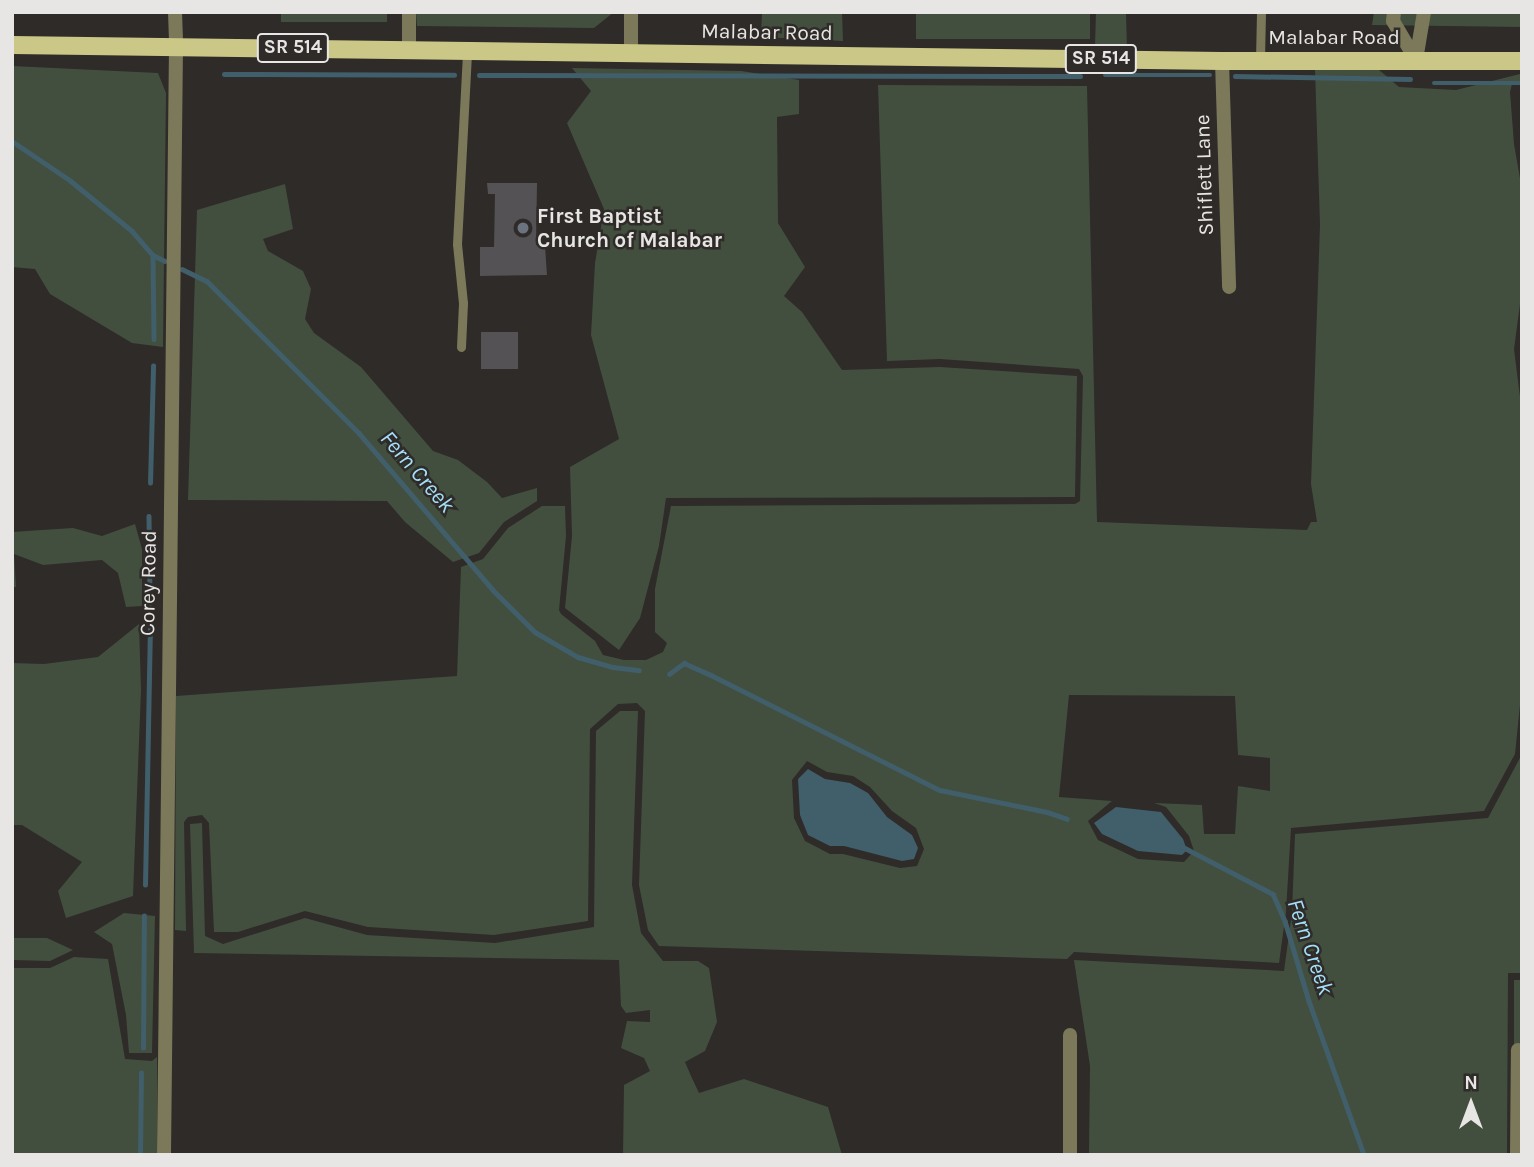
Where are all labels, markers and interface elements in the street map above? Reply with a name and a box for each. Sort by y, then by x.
street label: Malabar Road [701,18,833,46]
street label: Malabar Road [1268,24,1400,50]
road number: SR 514 [256,32,330,64]
road number: SR 514 [1064,44,1138,74]
street label: Shiflett Lane [1189,114,1219,236]
place label: First Baptist Church of Malabar [537,203,722,253]
marker: First Baptist Church of Malabar [515,220,531,236]
water label: Fern Creek [374,425,460,519]
street label: Corey Road [134,530,162,636]
water label: Fern Creek [1281,895,1339,999]
north arrow [1436,1069,1506,1139]
text: N [1464,1072,1478,1094]

